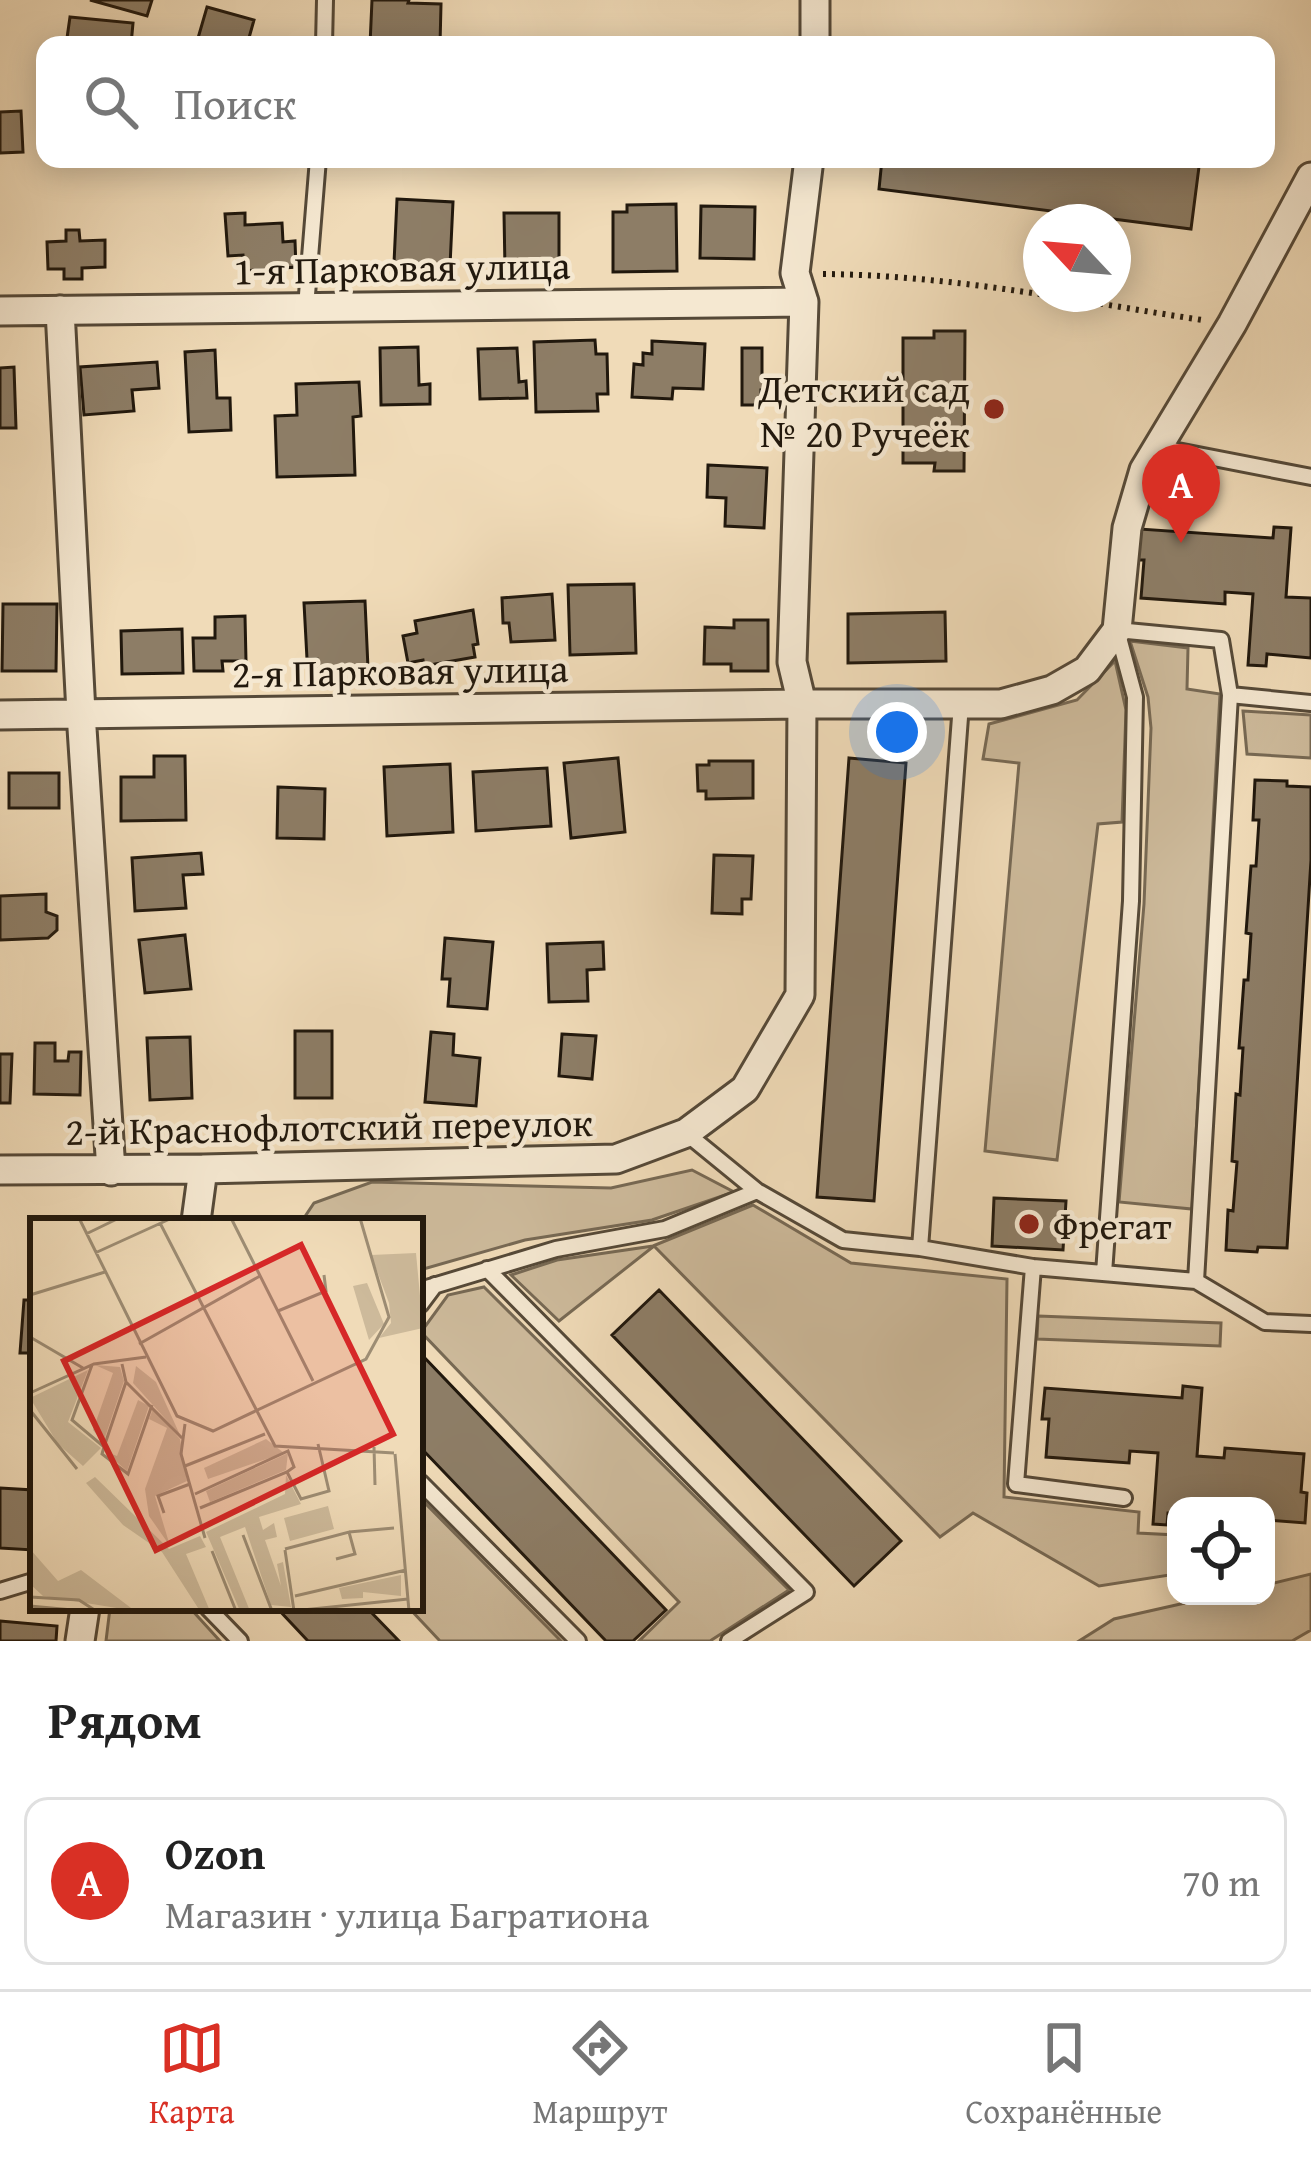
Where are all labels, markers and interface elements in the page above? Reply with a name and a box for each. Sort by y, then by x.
search box [36,36,1275,168]
icon: search [78,69,144,135]
text: Поиск [174,70,296,135]
north arrow [1023,204,1131,312]
street label: 1-я Парковая улица [233,236,571,298]
place label: Детский сад № 20 Ручеёк [757,359,971,461]
marker: Детский сад № 20 Ручеёк [981,396,1007,422]
pin: A [1142,444,1220,543]
street label: 2-я Парковая улица [231,639,569,701]
your location [867,702,927,762]
street label: 2-й Краснофлотский переулок [65,1093,594,1159]
place label: Фрегат [1053,1196,1172,1253]
marker: Фрегат [1016,1211,1042,1237]
inset map [30,1218,423,1611]
map controls [1167,1497,1275,1605]
button: locate [1167,1497,1275,1605]
text: Рядом [48,1682,202,1757]
text: Ozon [165,1820,265,1885]
text: A [78,1853,102,1910]
text: 70 m [1182,1853,1260,1910]
text: Магазин · улица Багратиона [165,1885,649,1942]
tab: Карта [149,2015,234,2135]
tab: Маршрут [532,2015,667,2135]
tab: Сохранённые [965,2015,1162,2135]

